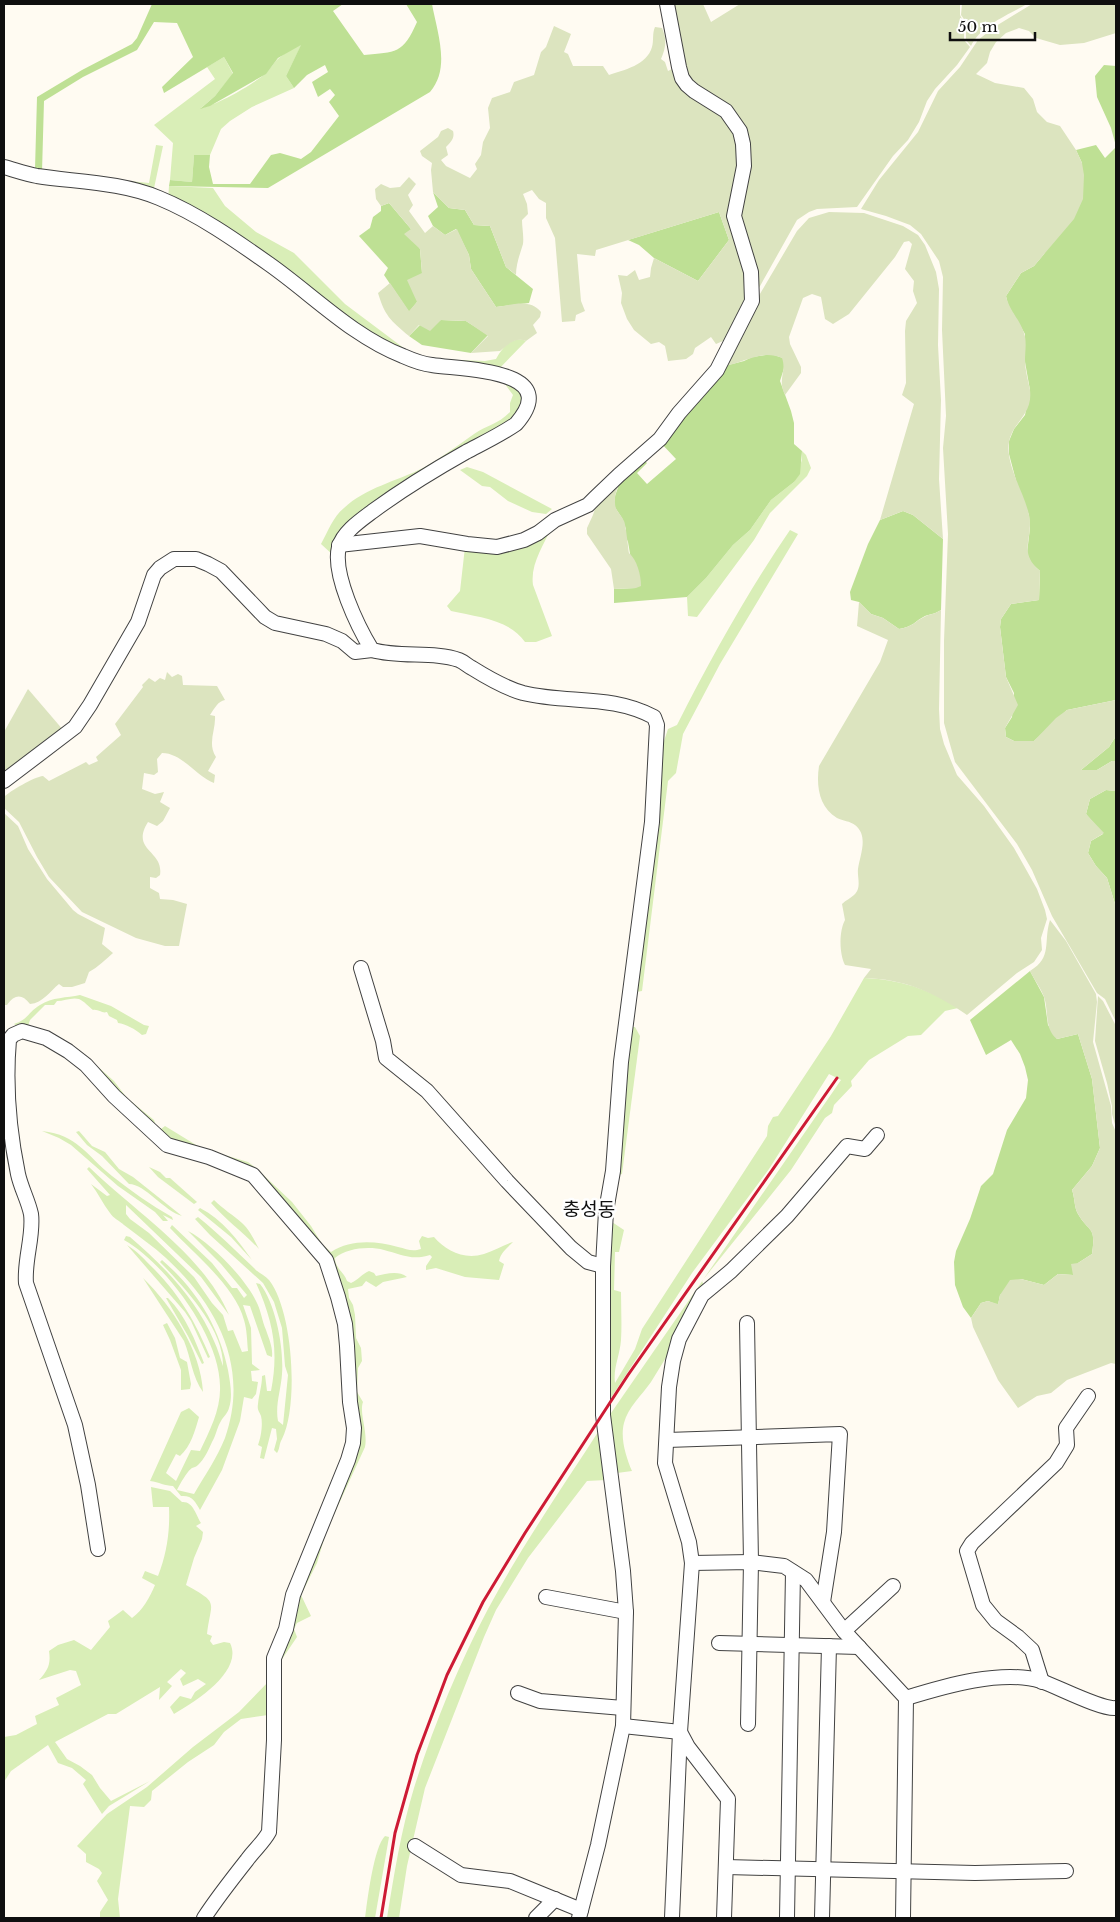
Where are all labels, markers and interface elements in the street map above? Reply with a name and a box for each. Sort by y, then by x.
scale bar [950,10,1035,42]
text: 50 m [958,17,998,36]
district label: 충성동 [563,1198,615,1221]

